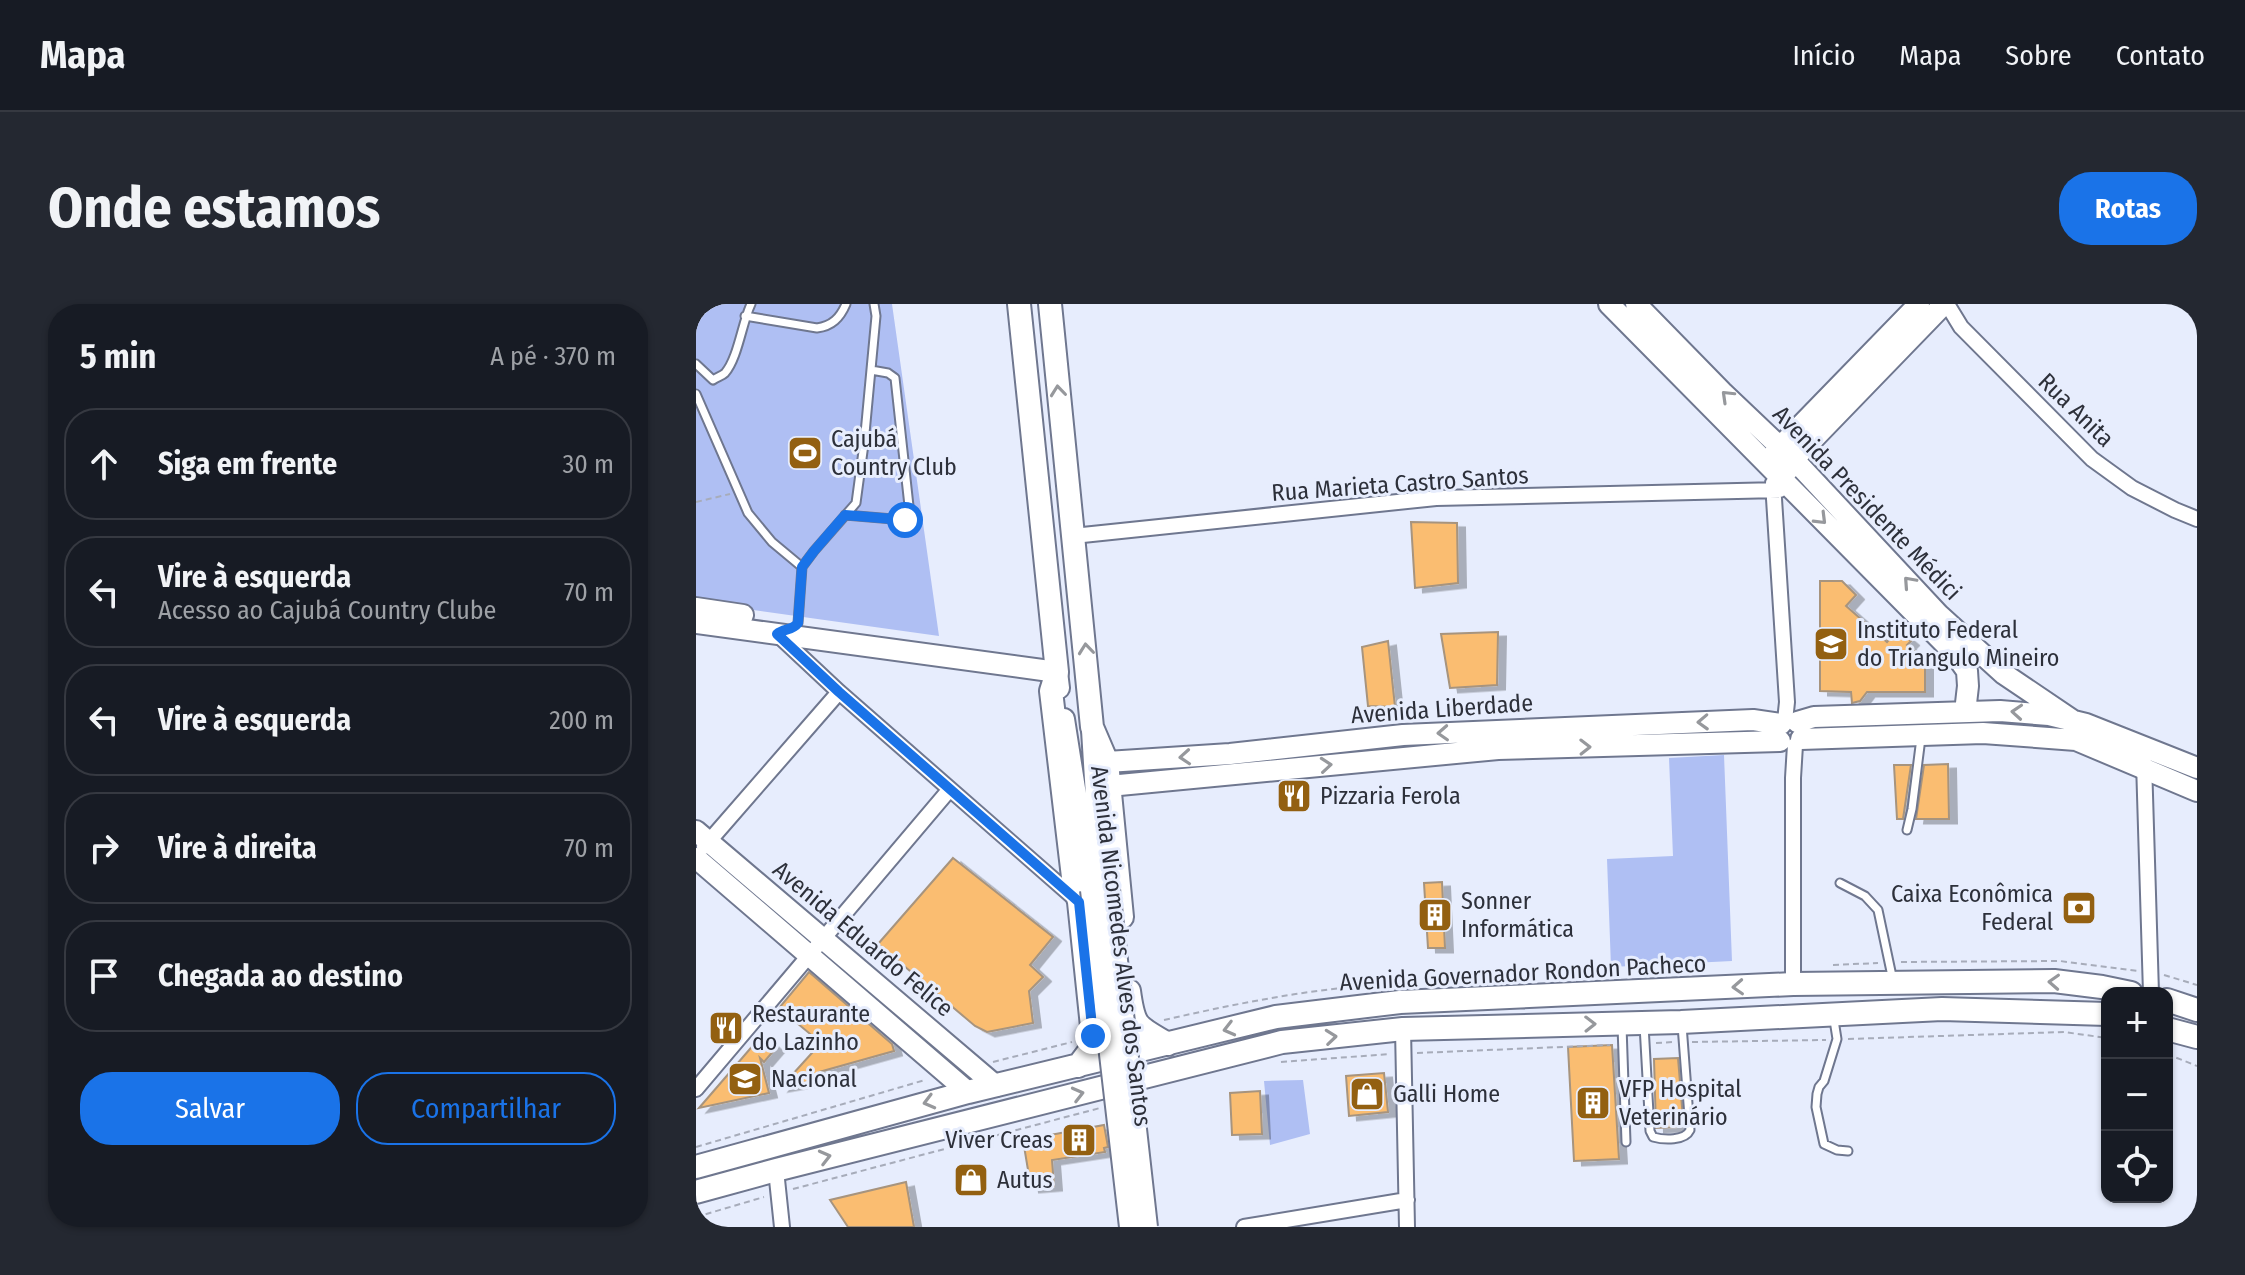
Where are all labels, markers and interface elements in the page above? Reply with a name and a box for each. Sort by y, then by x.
text: Mapa [40,32,125,78]
text: Início [1792,39,1855,72]
text: Mapa [1899,39,1961,72]
text: Sobre [2005,39,2072,72]
text: Contato [2116,39,2205,72]
button: Rotas [2059,172,2197,245]
text: Onde estamos [48,175,380,242]
text: 5 min [80,336,156,377]
text: A pé · 370 m [490,341,616,372]
street label: Rua Anita [2033,367,2119,453]
one-way arrow [1050,384,1067,397]
one-way arrow [1722,391,1736,406]
street label: Avenida Presidente Médici [1767,400,1967,606]
place label: Cajubá Country Club [831,425,957,481]
sports icon: Cajubá Country Club [786,434,824,472]
icon: ahead [82,442,126,486]
text: Siga em frente [158,446,337,482]
text: 30 m [563,449,614,480]
street label: Rua Marieta Castro Santos [1271,461,1529,507]
route start [887,502,923,538]
one-way arrow [1812,510,1826,524]
text: Vire à esquerda [158,559,351,595]
icon: left [82,570,126,614]
text: 70 m [564,577,614,608]
one-way arrow [1903,577,1918,591]
text: Acesso ao Cajubá Country Clube [158,595,496,626]
place label: Instituto Federal do Triangulo Mineiro [1857,616,2059,672]
school or university icon: Instituto Federal do Triangulo Mineiro [1812,625,1850,663]
one-way arrow [1077,643,1094,656]
street label: Avenida Liberdade [1350,689,1534,729]
icon: left [82,698,126,742]
text: Vire à esquerda [158,702,351,738]
one-way arrow [2010,704,2023,721]
text: 200 m [549,705,614,736]
one-way arrow [1696,714,1709,731]
one-way arrow [1436,724,1449,741]
one-way arrow [1579,738,1592,755]
one-way arrow [1178,748,1191,765]
one-way arrow [1320,757,1333,774]
street label: Avenida Nicomedes Alves dos Santos [1085,764,1157,1128]
restaurant icon: Pizzaria Ferola [1275,777,1313,815]
place label: Pizzaria Ferola [1320,782,1461,810]
icon: right [82,826,126,870]
text: Vire à direita [158,830,317,866]
text: 70 m [564,833,614,864]
street label: Avenida Eduardo Felice [767,856,959,1022]
place label: Caixa Econômica Federal [1891,880,2053,936]
place label: Sonner Informática [1461,887,1574,943]
bank icon: Caixa Econômica Federal [2060,889,2098,927]
building icon: Sonner Informática [1416,896,1454,934]
street label: Avenida Governador Rondon Pacheco [1339,949,1707,997]
icon: arrive [82,954,126,998]
text: Chegada ao destino [158,958,403,994]
one-way arrow [2047,974,2060,991]
one-way arrow [1731,978,1744,995]
map controls [2101,987,2173,1203]
button: + [2101,987,2173,1059]
place label: Restaurante do Lazinho [752,1000,870,1056]
restaurant icon: Restaurante do Lazinho [707,1009,745,1047]
one-way arrow [1584,1016,1597,1033]
route end [1075,1018,1111,1054]
one-way arrow [1222,1019,1236,1036]
one-way arrow [1325,1028,1338,1045]
button: − [2101,1059,2173,1131]
school or university icon: Nacional [726,1060,764,1098]
place label: Nacional [771,1065,857,1093]
button: Salvar [80,1072,340,1145]
button: Compartilhar [356,1072,616,1145]
shop icon: Galli Home [1348,1075,1386,1113]
place label: VFP Hospital Veterinário [1619,1075,1742,1131]
place label: Galli Home [1393,1080,1500,1108]
building icon: VFP Hospital Veterinário [1574,1084,1612,1122]
one-way arrow [1070,1086,1084,1103]
one-way arrow [923,1093,937,1110]
building icon: Viver Creas [1060,1121,1098,1159]
place label: Viver Creas [945,1126,1053,1154]
button: locate [2101,1131,2173,1203]
one-way arrow [818,1150,832,1167]
shop icon: Autus [952,1161,990,1199]
place label: Autus [997,1166,1053,1194]

